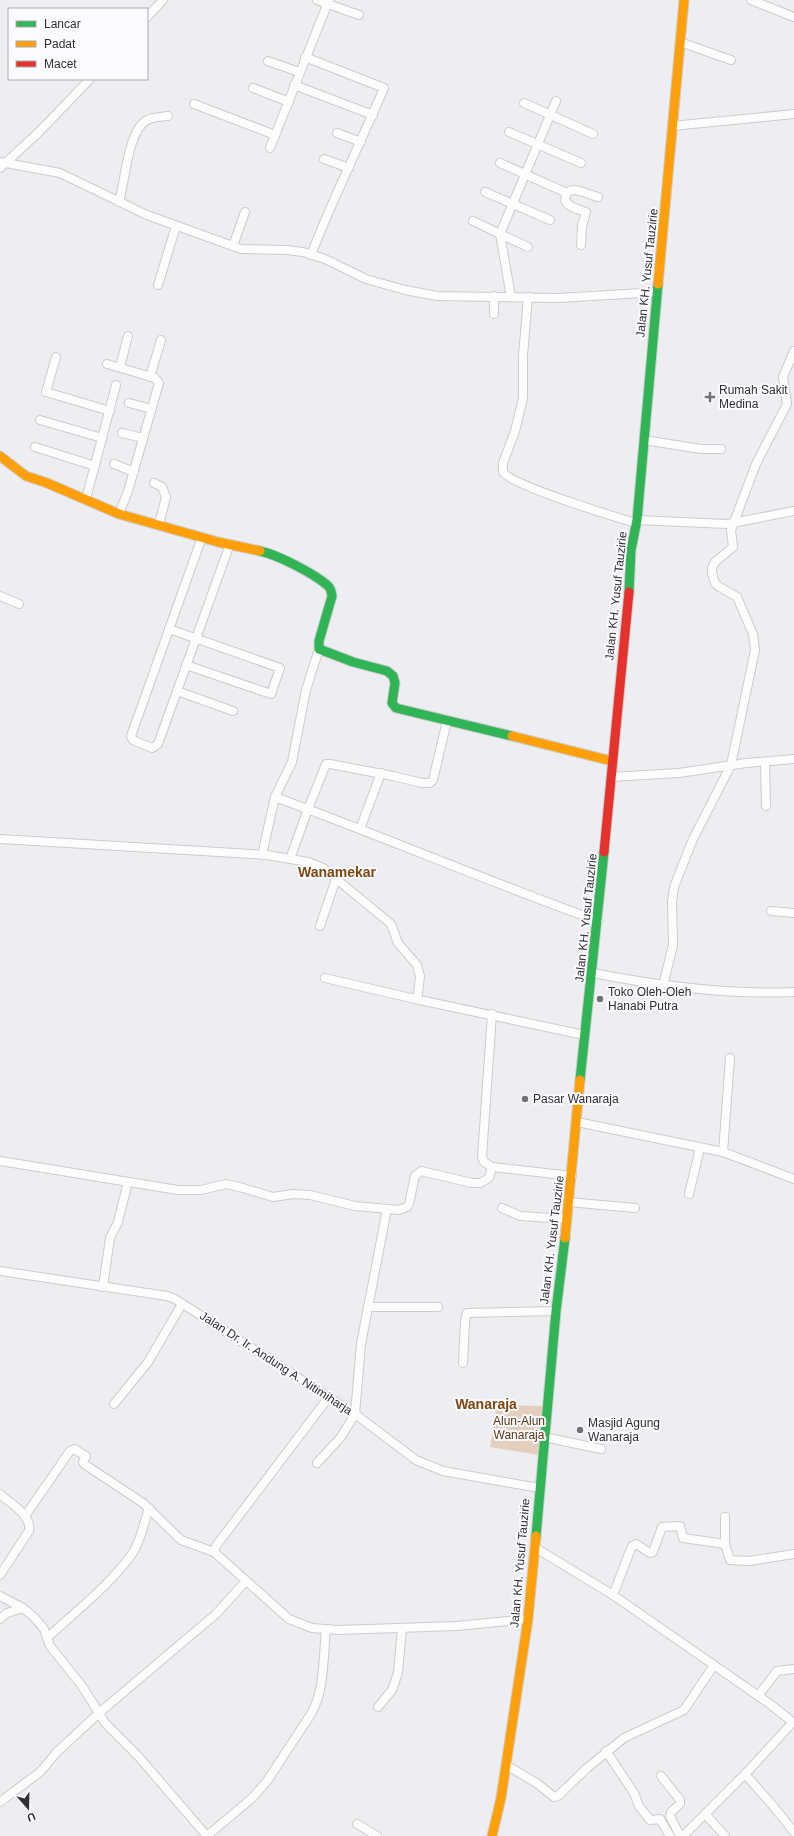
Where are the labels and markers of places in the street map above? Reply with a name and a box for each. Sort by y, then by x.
place label: Rumah Sakit Medina [719,383,788,411]
marker: Rumah Sakit Medina [704,391,716,403]
place label: Toko Oleh-Oleh Hanabi Putra [608,985,691,1013]
marker: Toko Oleh-Oleh Hanabi Putra [595,994,605,1004]
place label: Pasar Wanaraja [533,1092,619,1106]
marker: Pasar Wanaraja [520,1094,530,1104]
place label: Masjid Agung Wanaraja [588,1416,660,1444]
marker: Masjid Agung Wanaraja [575,1425,585,1435]

